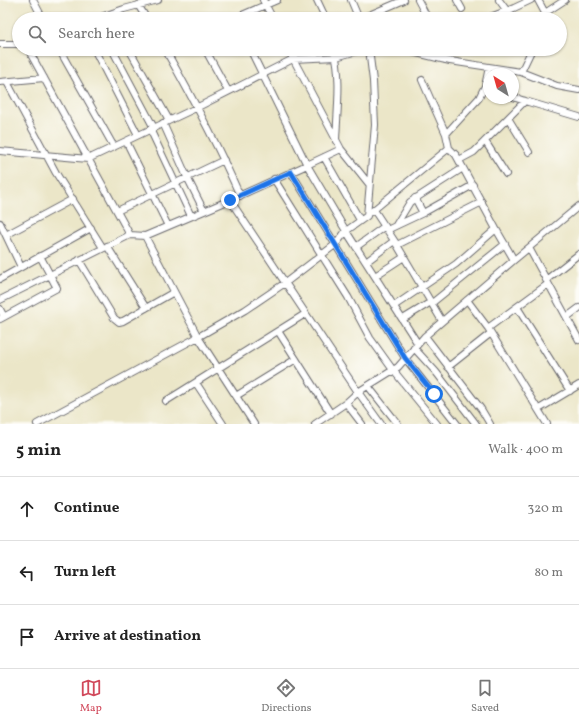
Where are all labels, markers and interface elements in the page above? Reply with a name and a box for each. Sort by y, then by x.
search box [12,12,567,56]
icon: search [26,23,48,45]
text: Search here [58,24,135,45]
north arrow [483,68,519,104]
route end [221,191,239,209]
route start [425,385,443,403]
text: 5 min [16,439,61,462]
text: Walk · 400 m [488,441,563,459]
icon: ahead [16,498,38,520]
text: Continue [54,498,119,519]
text: 320 m [528,500,563,518]
icon: left [16,562,38,584]
text: Turn left [54,562,116,583]
text: 80 m [534,564,563,582]
icon: arrive [16,626,38,648]
text: Arrive at destination [54,626,201,647]
tab: Map [80,677,102,716]
tab: Directions [261,677,312,716]
tab: Saved [471,677,499,716]

